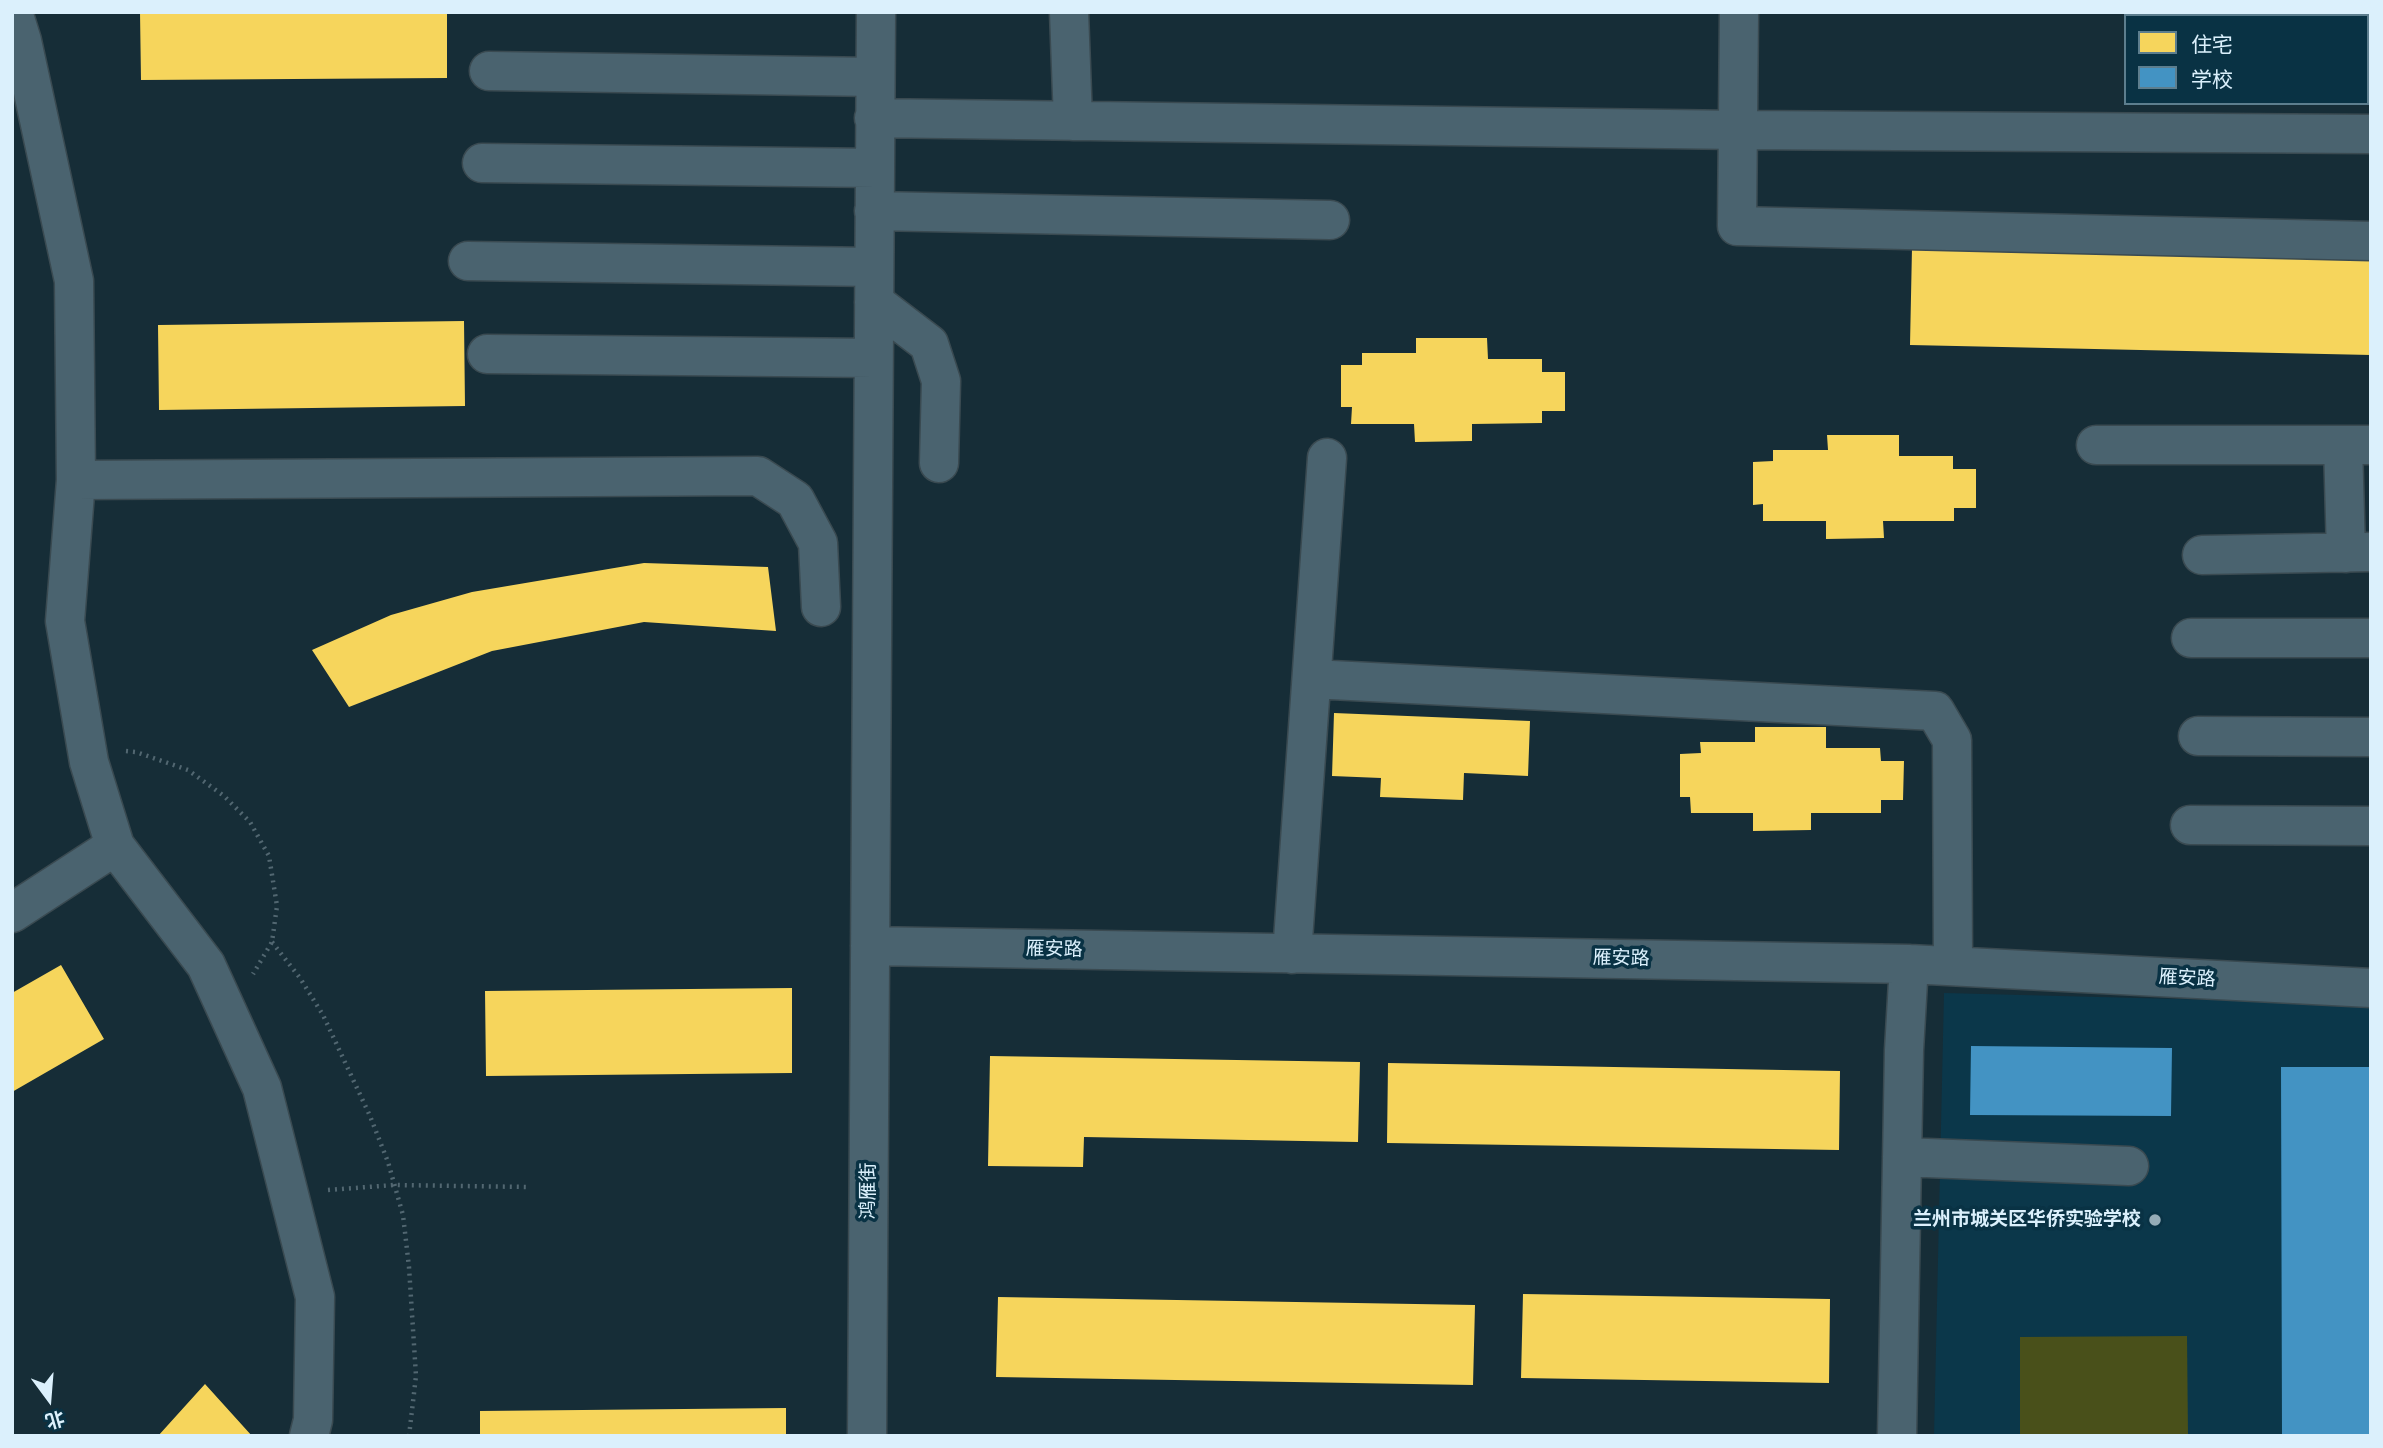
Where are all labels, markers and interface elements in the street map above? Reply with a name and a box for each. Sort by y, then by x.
legend [2124,14,2369,105]
text: 住宅 [2191,33,2233,58]
text: 学校 [2191,68,2233,93]
street label: 雁安路 [1025,938,1083,962]
street label: 雁安路 [1592,947,1650,971]
street label: 雁安路 [2158,966,2216,992]
street label: 鸿雁街 [858,1163,880,1219]
place label: 兰州市城关区华侨实验学校 [1913,1209,2141,1231]
marker: 兰州市城关区华侨实验学校 [2147,1212,2163,1228]
north arrow [14,1364,84,1434]
text: 北 [43,1406,67,1432]

